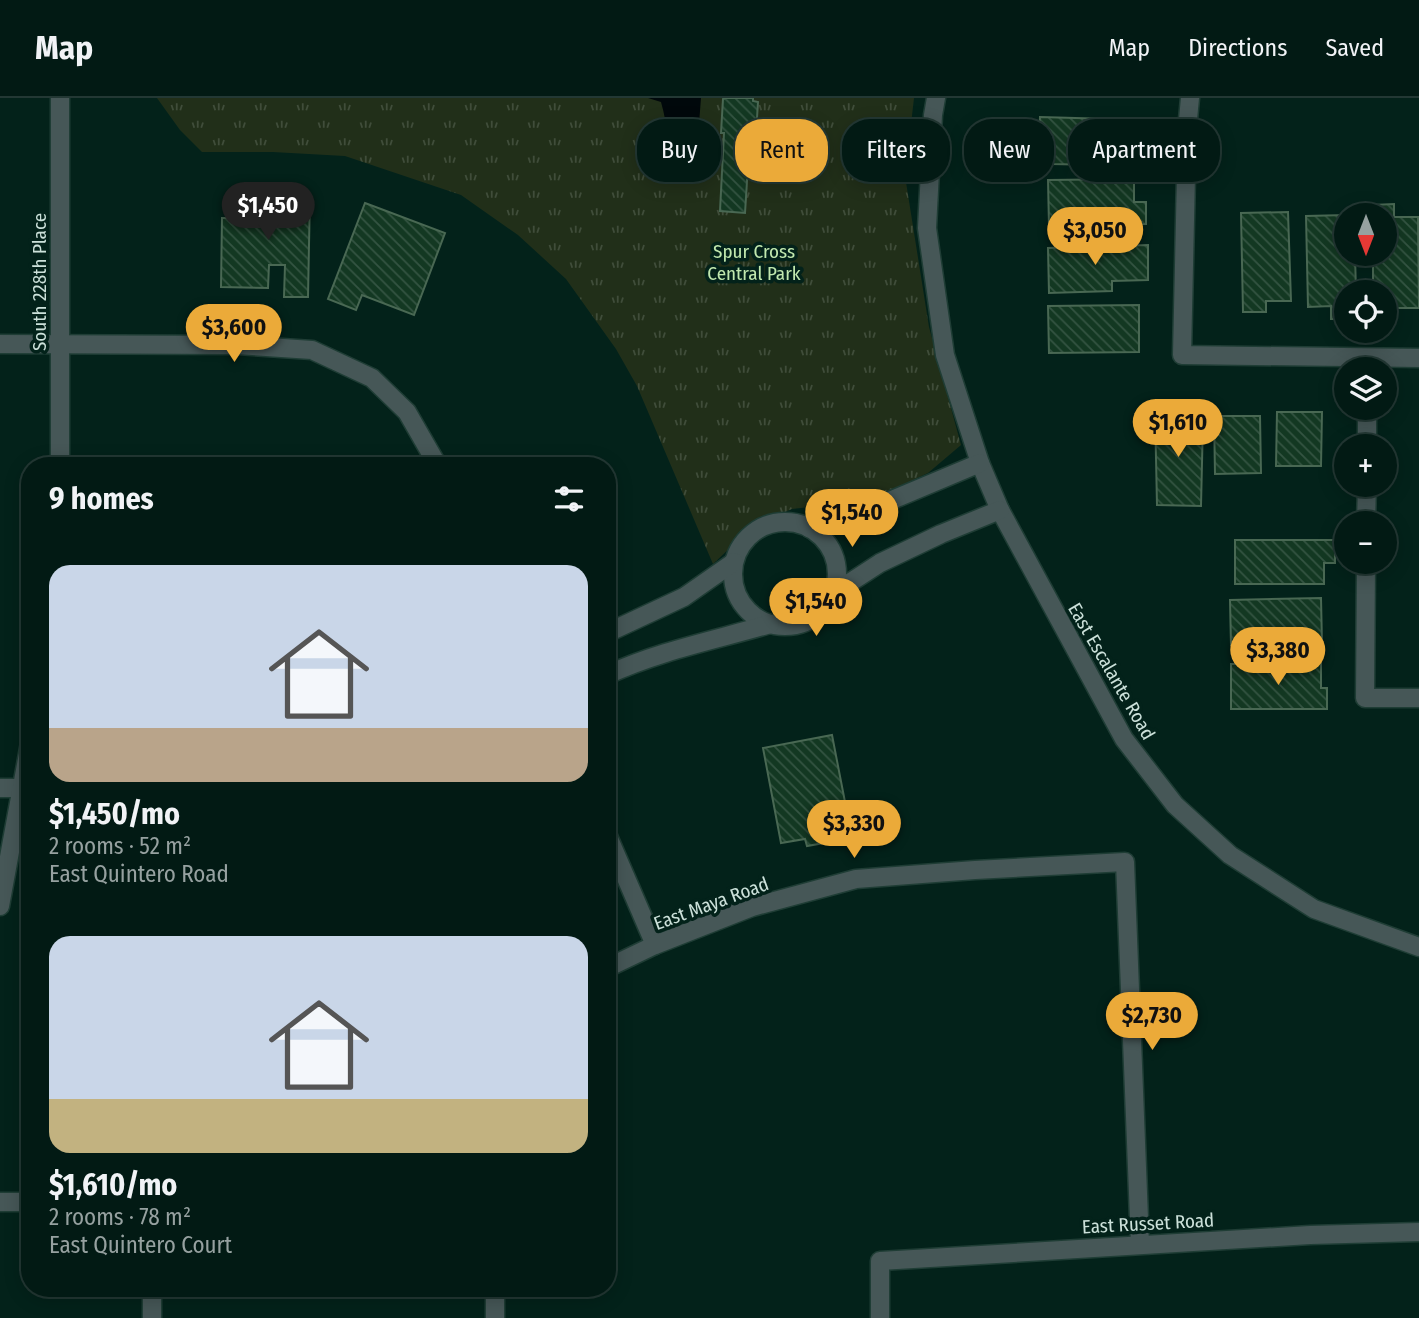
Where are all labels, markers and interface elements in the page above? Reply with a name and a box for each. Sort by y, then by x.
text: Map [35,28,93,68]
text: Map [1109,34,1150,62]
text: Directions [1188,34,1287,62]
text: Saved [1325,34,1384,62]
chip: Buy [637,119,721,182]
chip: Rent [735,119,828,182]
chip: Filters [842,119,950,182]
chip: New [964,119,1054,182]
chip: Apartment [1068,119,1220,182]
pin: $1,450 [211,183,325,242]
text: $1,450 [238,191,298,219]
north arrow [1334,203,1396,266]
map controls [1334,203,1397,574]
pin: $3,050 [1038,208,1152,267]
street label: South 228th Place [28,213,51,351]
text: $3,050 [1063,216,1127,244]
park label: Spur Cross Central Park [707,240,801,285]
button: locate [1334,280,1397,343]
pin: $3,600 [177,304,291,364]
text: $3,600 [202,313,266,341]
button: layers [1334,357,1397,420]
pin: $1,610 [1121,400,1235,459]
text: $1,610 [1149,408,1207,436]
button: + [1334,434,1397,497]
icon: filters [550,480,588,518]
text: 9 homes [49,481,154,517]
pin: $1,540 [795,490,909,549]
text: $1,540 [821,498,883,526]
button: − [1334,511,1397,574]
pin: $1,540 [759,578,873,638]
text: $1,540 [785,587,847,615]
street label: East Escalante Road [1063,599,1160,744]
icon: home [256,611,382,737]
pin: $3,380 [1221,628,1335,687]
text: $3,380 [1246,636,1310,664]
text: $1,450/mo [49,796,180,832]
pin: $3,330 [797,800,911,860]
text: $3,330 [823,809,885,837]
text: 2 rooms · 52 m² [49,832,191,860]
text: East Quintero Road [49,860,229,888]
street label: East Maya Road [651,872,772,935]
icon: home [256,982,382,1108]
pin: $2,730 [1095,992,1209,1052]
text: $2,730 [1122,1001,1182,1029]
text: $1,610/mo [49,1167,177,1203]
text: 2 rooms · 78 m² [49,1203,191,1231]
street label: East Russet Road [1081,1209,1215,1238]
text: East Quintero Court [49,1231,232,1259]

